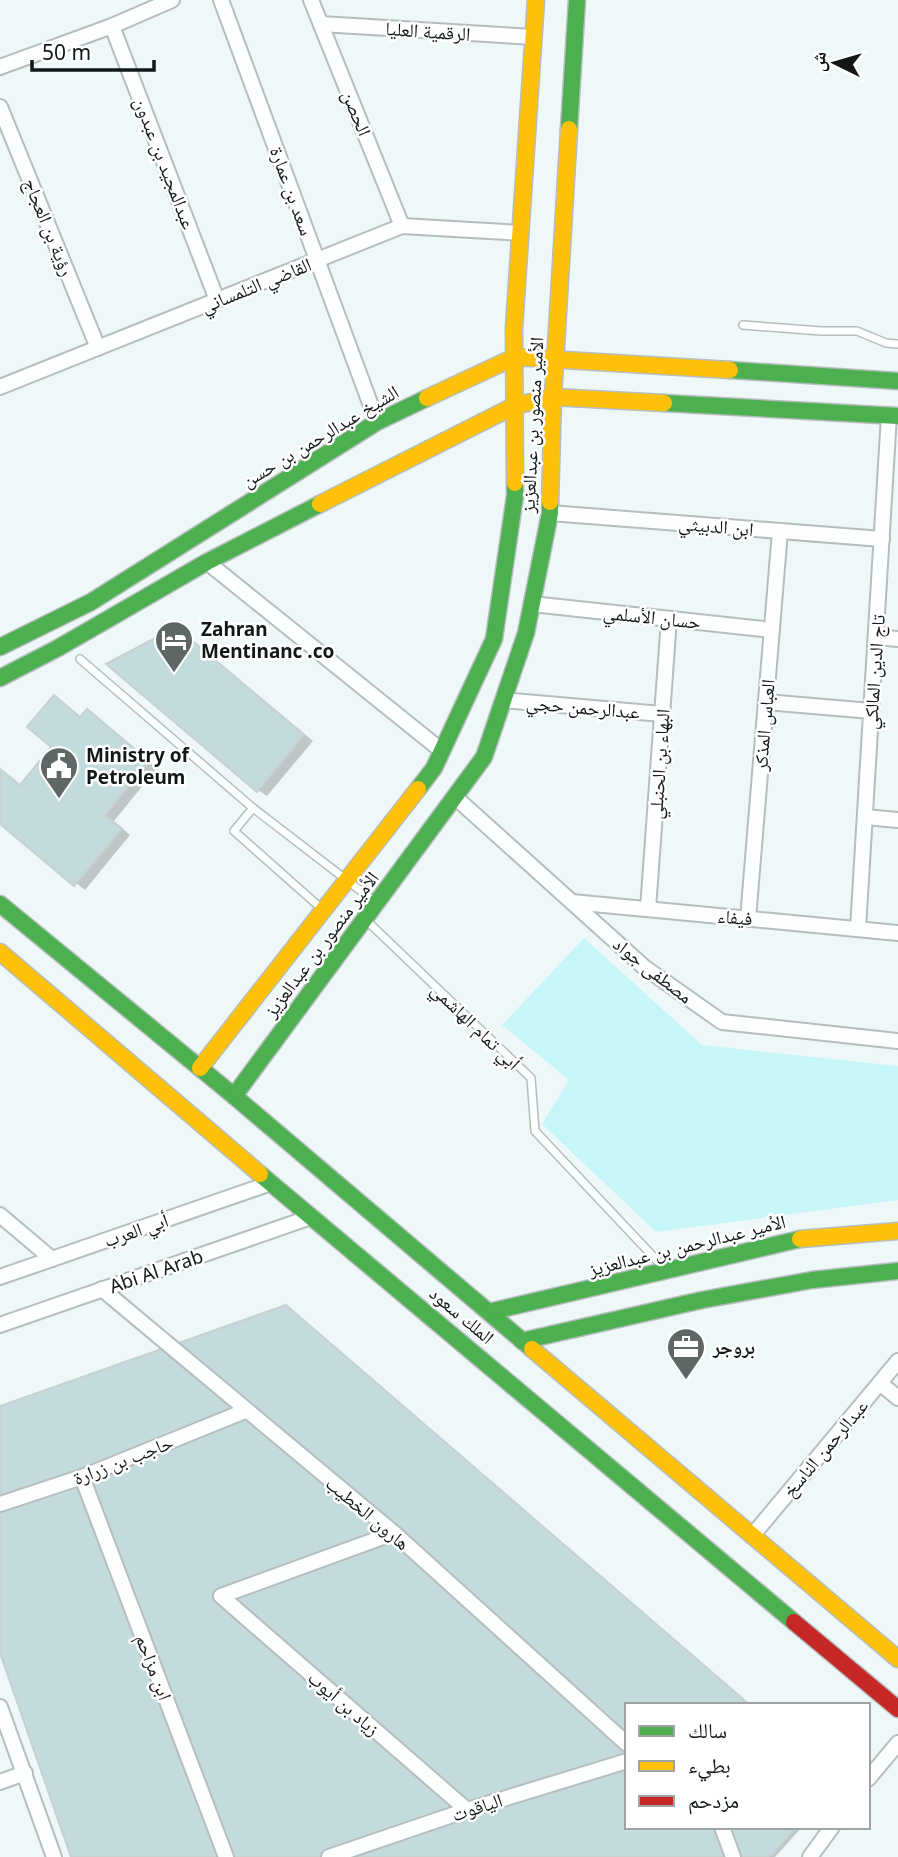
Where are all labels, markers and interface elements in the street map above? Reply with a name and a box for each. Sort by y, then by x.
street label: الرقمية العليا [385,15,471,47]
scale bar [32,28,154,72]
north arrow [800,28,870,98]
text: 50 m [42,38,91,66]
text: ش [804,50,832,73]
street label: الحصن [336,86,378,140]
street label: عبدالمجيد بن عبدون [128,93,202,233]
street label: سعد بن عمارة [264,143,320,239]
street label: رؤية بن العجاج [18,174,80,280]
street label: القاضي التلمساني [197,251,316,322]
street label: الأمير منصور بن عبدالعزيز [514,336,550,515]
street label: الشيخ عبدالرحمن بن حسن [237,379,403,493]
street label: ابن الدبيثي [677,510,755,545]
street label: حسان الأسلمي [602,599,702,638]
street label: تاج الدين المالكي [857,613,894,731]
place label: Zahran Mentinanc .co [201,616,334,664]
hotel icon: Zahran Mentinanc .co [153,619,195,674]
street label: العباس المذكر [747,678,781,773]
street label: عبدالرحمن حجي [525,689,641,728]
street label: البهاء بن الحنبلي [642,708,679,820]
place label: Ministry of Petroleum [86,742,191,790]
public building icon: Ministry of Petroleum [38,745,80,800]
street label: الأمير منصور بن عبدالعزيز [257,866,384,1023]
street label: فيفاء [716,903,754,931]
street label: مصطفى جواد [608,931,698,1009]
street label: أبي تمام الهاشمي [424,977,526,1077]
street label: أبي العرب [100,1207,173,1256]
street label: الأمير عبدالرحمن بن عبدالعزيز [585,1208,788,1282]
street label: Abi Al Arab [106,1243,206,1299]
street label: الملك سعود [424,1280,500,1350]
office icon: بروجر [665,1326,707,1381]
place label: بروجر [712,1334,755,1360]
street label: عبدالرحمن الناسخ [776,1393,874,1502]
street label: حاجب بن زرارة [69,1429,177,1491]
street label: هارون الخطيب [320,1470,416,1556]
street label: ابن مزاحم [130,1630,178,1704]
street label: زياد بن أيوب [303,1665,385,1741]
legend [625,1703,870,1829]
text: سالك [688,1716,727,1744]
text: بطيء [688,1751,731,1782]
text: مزدحم [688,1786,739,1815]
street label: الياقوت [448,1787,506,1827]

